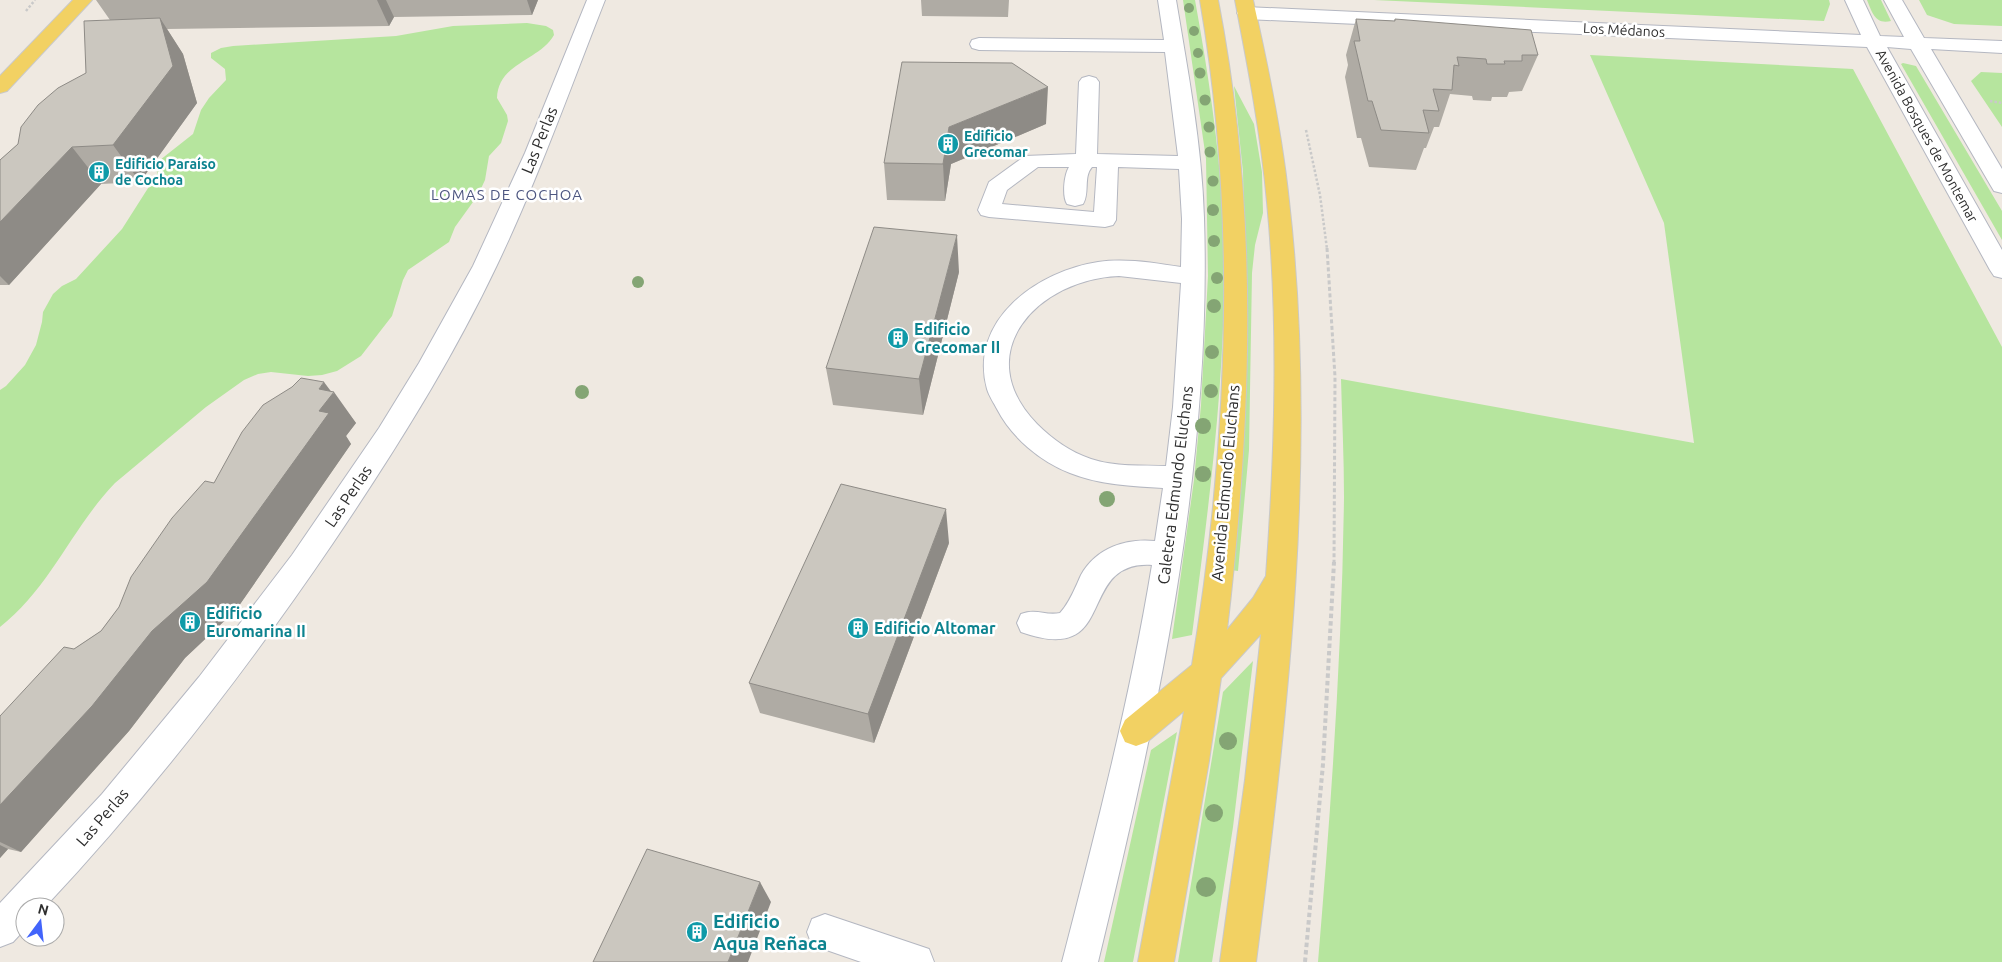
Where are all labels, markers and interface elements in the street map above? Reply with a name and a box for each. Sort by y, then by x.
street label: Los Médanos [1583,20,1665,40]
street label: Avenida Bosques de Montemar [1873,47,1982,226]
street label: Las Perlas [517,104,561,176]
place label: Edificio Grecomar [964,128,1028,160]
building icon: Edificio Grecomar [936,132,960,156]
place label: Edificio Paraíso de Cochoa [115,156,216,188]
building icon: Edificio Paraíso de Cochoa [87,160,111,184]
district label: LOMAS DE COCHOA [431,186,583,203]
place label: Edificio Grecomar II [914,320,1000,356]
building icon: Edificio Grecomar II [886,326,910,350]
street label: Avenida Edmundo Eluchans [1207,384,1243,582]
street label: Caletera Edmundo Eluchans [1154,385,1196,585]
street label: Las Perlas [321,462,375,530]
place label: Edificio Euromarina II [206,604,306,640]
building icon: Edificio Euromarina II [178,610,202,634]
building icon: Edificio Altomar [846,616,870,640]
place label: Edificio Altomar [874,619,996,637]
street label: Las Perlas [72,784,132,850]
north arrow [15,897,65,947]
text: N [36,900,50,919]
place label: Edificio Aqua Reñaca [713,910,827,954]
building icon: Edificio Aqua Reñaca [685,920,709,944]

